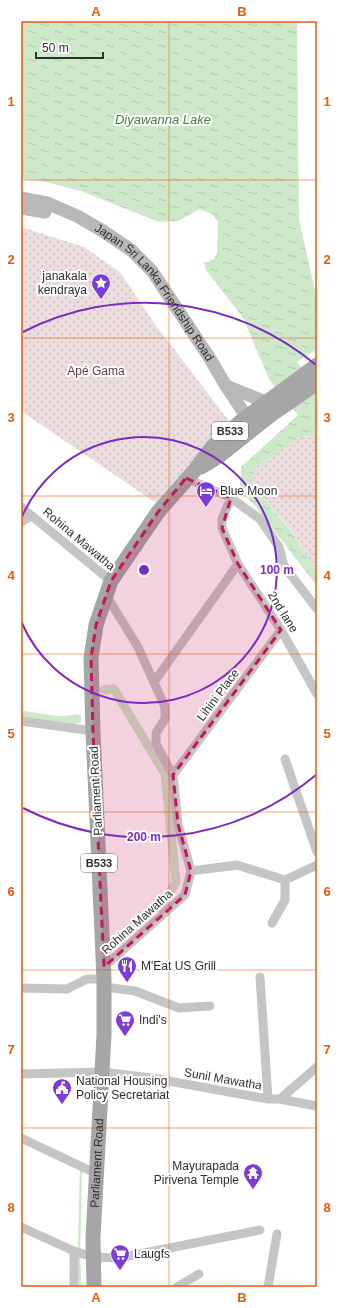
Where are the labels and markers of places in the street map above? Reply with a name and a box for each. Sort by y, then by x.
place label: janakala kendraya [38,269,87,297]
place icon: janakala kendraya [90,272,112,300]
hotel icon: Blue Moon [195,480,217,508]
place label: Blue Moon [220,484,277,498]
centre of rings [137,563,151,577]
restaurant icon: M'Eat US Grill [116,955,138,983]
place label: M'Eat US Grill [141,959,216,973]
supermarket icon: Indi's [114,1009,136,1037]
place label: Indi's [139,1013,167,1027]
place label: National Housing Policy Secretariat [76,1074,170,1102]
public building icon: National Housing Policy Secretariat [51,1077,73,1105]
place label: Mayurapada Pirivena Temple [154,1159,239,1187]
temple icon: Mayurapada Pirivena Temple [242,1162,264,1190]
supermarket icon: Laugfs [109,1243,131,1271]
place label: Laugfs [134,1247,170,1261]

